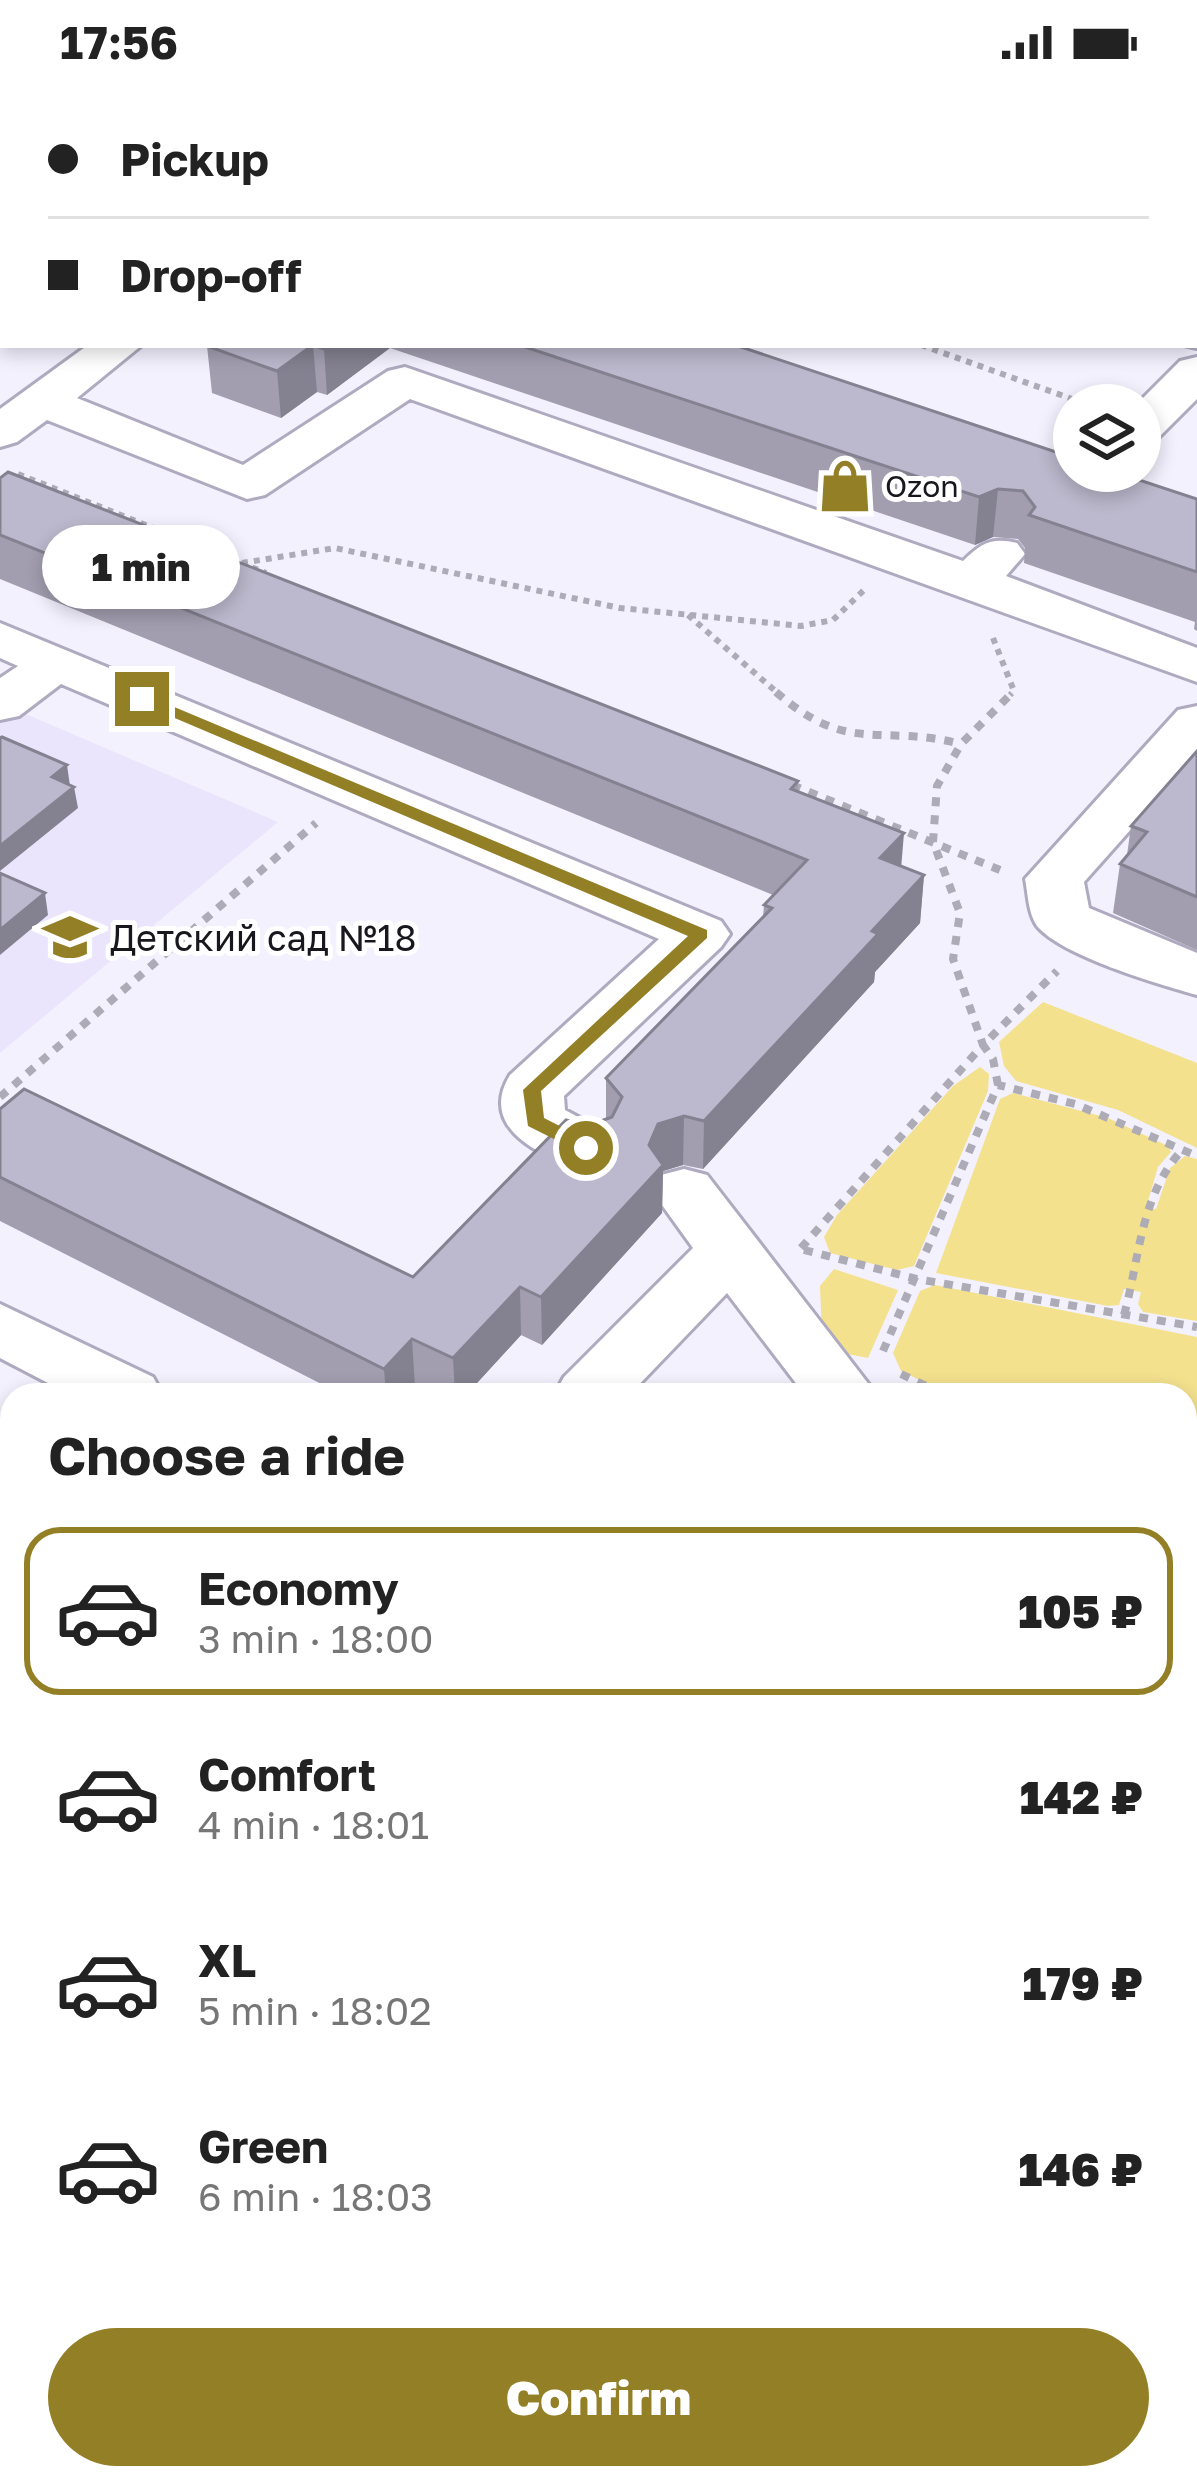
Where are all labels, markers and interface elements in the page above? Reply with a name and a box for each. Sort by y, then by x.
text: 17:56 [60,15,178,69]
text: Pickup [120,132,269,186]
text: Drop-off [120,248,301,302]
map controls [1053,384,1161,492]
button: layers [1053,384,1161,492]
shop icon: Ozon [816,457,874,515]
place label: Ozon [885,468,959,504]
callout: 1 min [43,525,241,609]
text: 1 min [91,543,191,590]
route end [115,672,169,726]
school or university icon: Детский сад №18 [41,908,99,966]
place label: Детский сад №18 [110,916,417,959]
route start [559,1121,613,1175]
text: Choose a ride [48,1422,405,1487]
icon: car [54,1557,162,1665]
text: Economy [198,1561,399,1615]
text: 105 ₽ [1018,1584,1143,1638]
text: 3 min · 18:00 [198,1615,433,1662]
icon: car [54,1743,162,1851]
text: Comfort [198,1747,376,1801]
text: 142 ₽ [1020,1770,1143,1824]
text: 4 min · 18:01 [198,1801,429,1848]
icon: car [54,1929,162,2037]
text: XL [198,1933,256,1987]
text: 179 ₽ [1022,1956,1143,2010]
text: 5 min · 18:02 [198,1987,432,2034]
icon: car [54,2115,162,2223]
text: Green [198,2119,328,2173]
text: 146 ₽ [1018,2142,1143,2196]
text: 6 min · 18:03 [198,2173,433,2220]
button: Confirm [48,2328,1149,2466]

